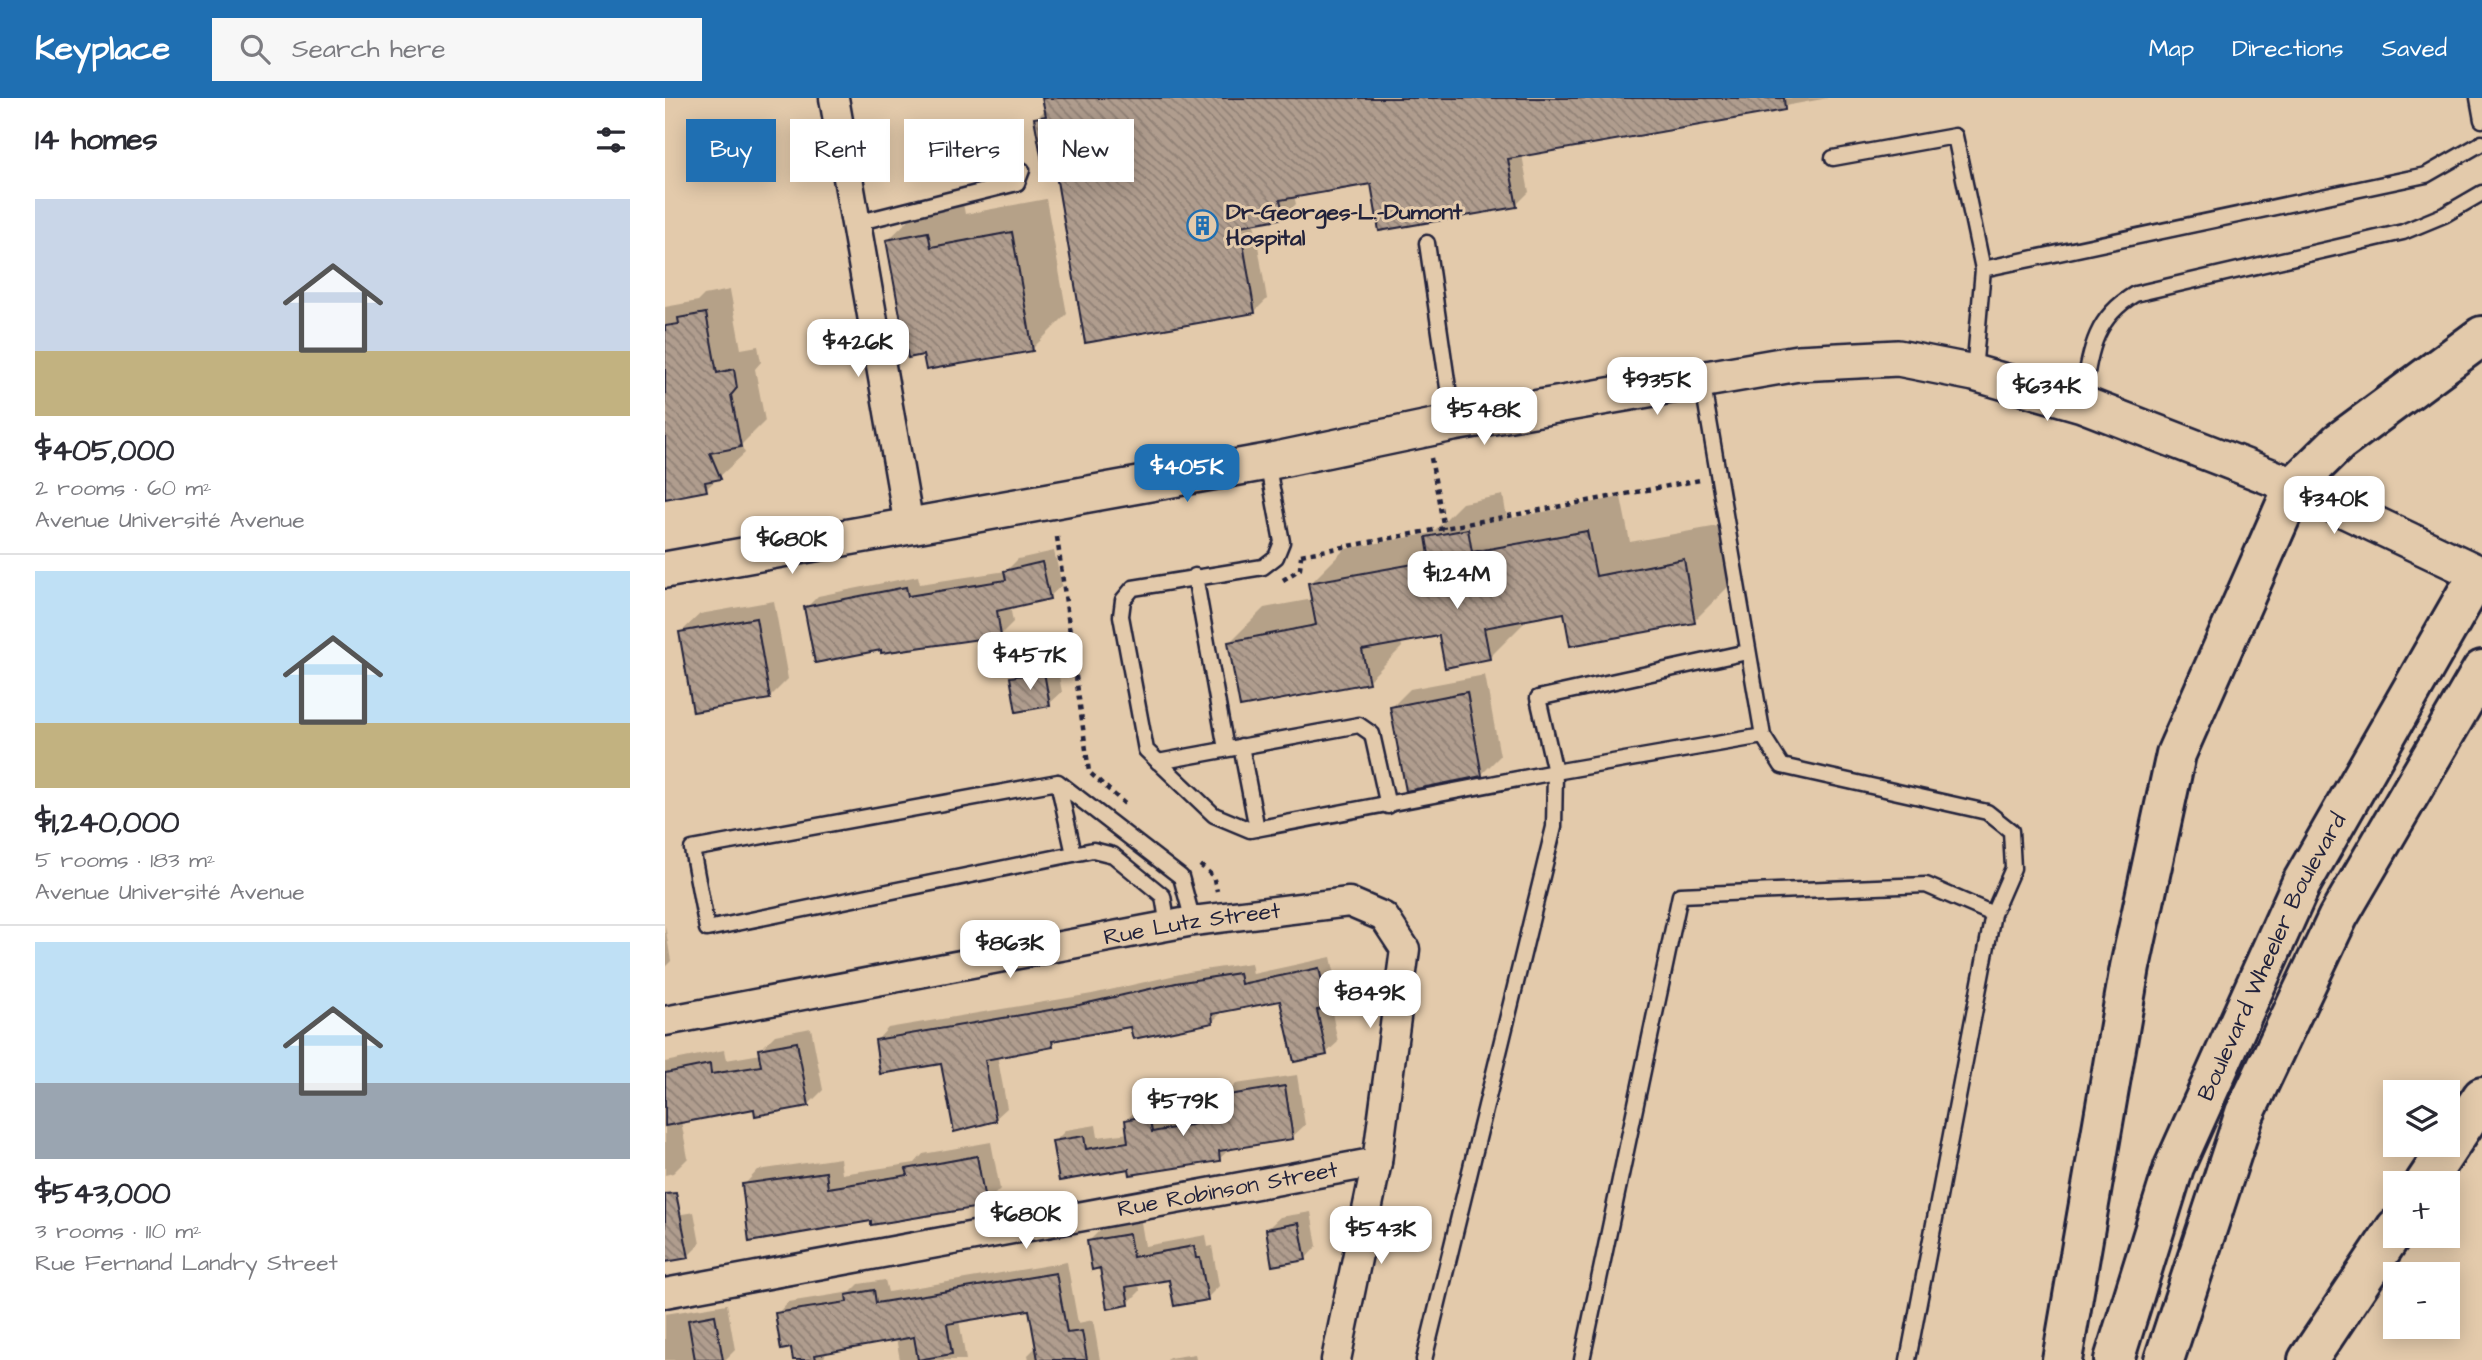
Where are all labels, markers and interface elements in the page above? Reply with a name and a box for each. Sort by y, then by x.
search box [212,18,702,81]
text: Keyplace [35,26,170,72]
icon: search [236,30,274,68]
text: Search here [292,31,445,67]
text: Map [2149,32,2194,66]
text: Directions [2232,32,2344,66]
text: Saved [2382,32,2447,66]
text: 14 homes [35,119,158,161]
chip: Buy [686,119,776,182]
chip: Rent [790,119,890,182]
chip: Filters [904,119,1024,182]
chip: New [1038,119,1134,182]
icon: filters [592,121,630,159]
place label: Dr-Georges-L.-Dumont Hospital [1226,196,1463,254]
building icon: Dr-Georges-L.-Dumont Hospital [1186,208,1220,242]
icon: home [270,245,396,371]
pin: $426K [809,320,907,379]
text: $426K [823,326,893,358]
pin: $935K [1608,358,1706,417]
text: $935K [1623,364,1691,396]
pin: $634K [1998,364,2096,423]
text: $634K [2013,370,2081,402]
pin: $548K [1435,388,1533,447]
text: $548K [1447,394,1521,426]
text: $405,000 [35,430,174,472]
pin: $405K [1138,444,1236,504]
text: $405K [1150,451,1224,483]
text: 2 rooms · 60 m² [35,472,212,504]
pin: $340K [2285,476,2383,536]
text: $340K [2300,483,2368,515]
text: Avenue Université Avenue [35,504,305,536]
pin: $680K [743,517,841,576]
text: $680K [757,523,827,555]
pin: $1.24M [1400,552,1514,611]
text: $1.24M [1424,558,1490,590]
icon: home [270,617,396,743]
pin: $457K [981,632,1079,692]
text: $457K [994,639,1066,671]
text: $1,240,000 [35,802,180,844]
street label: Boulevard Wheeler Boulevard [2190,807,2354,1106]
text: 5 rooms · 183 m² [35,844,215,876]
text: Avenue Université Avenue [35,876,305,908]
street label: Rue Lutz Street [1101,894,1283,954]
pin: $863K [961,920,1059,980]
text: $863K [976,927,1044,959]
pin: $849K [1321,970,1419,1030]
text: $849K [1335,977,1405,1009]
icon: home [270,988,396,1114]
pin: $579K [1134,1079,1232,1138]
map controls [2383,1080,2460,1339]
button: layers [2383,1080,2460,1157]
text: $579K [1148,1085,1218,1117]
street label: Rue Robinson Street [1115,1153,1341,1225]
button: + [2383,1171,2460,1248]
text: $543,000 [35,1173,171,1215]
pin: $680K [977,1192,1075,1251]
text: $680K [991,1198,1061,1230]
pin: $543K [1332,1206,1430,1266]
text: $543K [1346,1213,1416,1245]
text: 3 rooms · 110 m² [35,1215,202,1247]
text: Rue Fernand Landry Street [35,1247,338,1279]
button: − [2383,1262,2460,1339]

